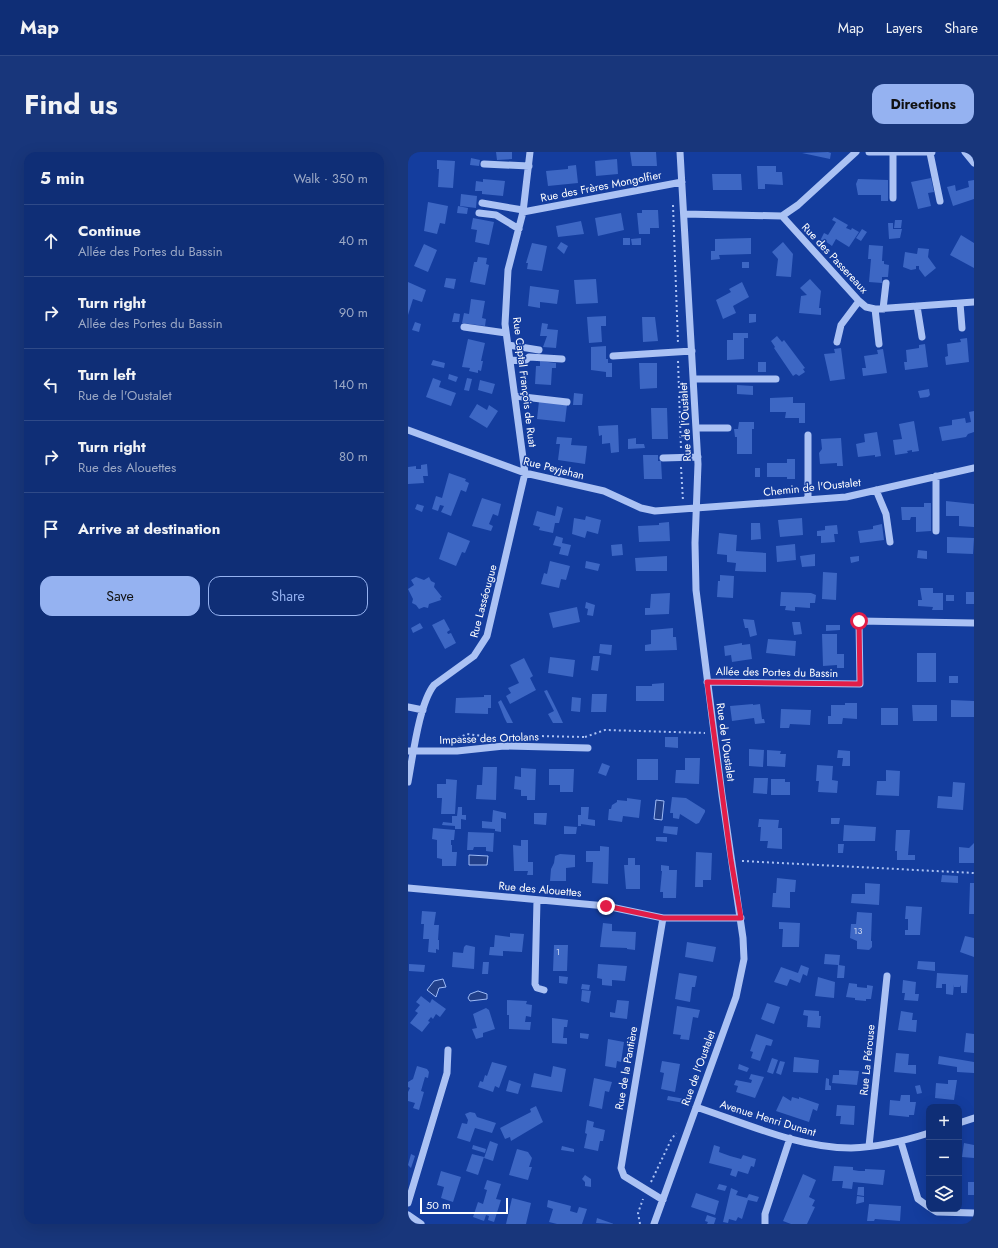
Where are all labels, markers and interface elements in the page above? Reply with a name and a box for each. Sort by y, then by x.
text: Map [20,14,59,41]
text: Map [838,18,864,38]
text: Layers [886,18,922,38]
text: Share [944,18,978,38]
text: Find us [24,84,118,125]
button: Directions [872,84,974,124]
text: 5 min [40,166,84,190]
street label: Rue des Frères Mongolfier [539,166,663,206]
text: Walk · 350 m [293,169,368,188]
street label: Rue des Passereaux [798,219,872,297]
text: Continue [78,220,141,242]
icon: ahead [40,230,62,252]
text: 40 m [339,231,368,250]
text: Allée des Portes du Bassin [78,242,223,261]
text: Turn right [78,292,146,314]
icon: right [40,302,62,324]
text: 90 m [339,303,368,322]
text: Allée des Portes du Bassin [78,314,223,333]
street label: Rue Captal François de Ruat [509,316,541,448]
text: Turn left [78,364,136,386]
icon: left [40,374,62,396]
text: 140 m [333,375,368,394]
street label: Rue de l'Oustalet [675,382,695,462]
text: Rue de l'Oustalet [78,386,172,405]
text: Turn right [78,436,146,458]
icon: right [40,446,62,468]
text: 80 m [339,447,368,466]
street label: Rue Peyjehan [522,453,586,483]
text: Rue des Alouettes [78,458,176,477]
street label: Chemin de l'Oustalet [763,474,862,500]
icon: arrive [40,518,62,540]
text: Arrive at destination [78,518,220,540]
street label: Rue Lasséougue [466,562,501,639]
button: Save [40,576,200,616]
button: Share [208,576,368,616]
route start [850,612,868,630]
street label: Allée des Portes du Bassin [716,663,838,681]
street label: Rue de l'Oustalet [713,702,739,783]
street label: Impasse des Ortolans [439,728,540,748]
street label: Rue des Alouettes [498,877,583,901]
route end [597,897,615,915]
house number: 13 [854,924,863,937]
house number: 1 [556,945,560,958]
street label: Rue La Pérouse [855,1023,879,1096]
street label: Rue de la Pantière [611,1025,641,1111]
street label: Rue de l'Oustalet [677,1028,719,1108]
street label: Avenue Henri Dunant [718,1096,818,1140]
map controls [926,1104,962,1212]
button: + [926,1104,962,1140]
button: − [926,1140,962,1176]
button: layers [926,1176,962,1212]
scale bar [420,1196,508,1215]
text: 50 m [426,1197,451,1213]

